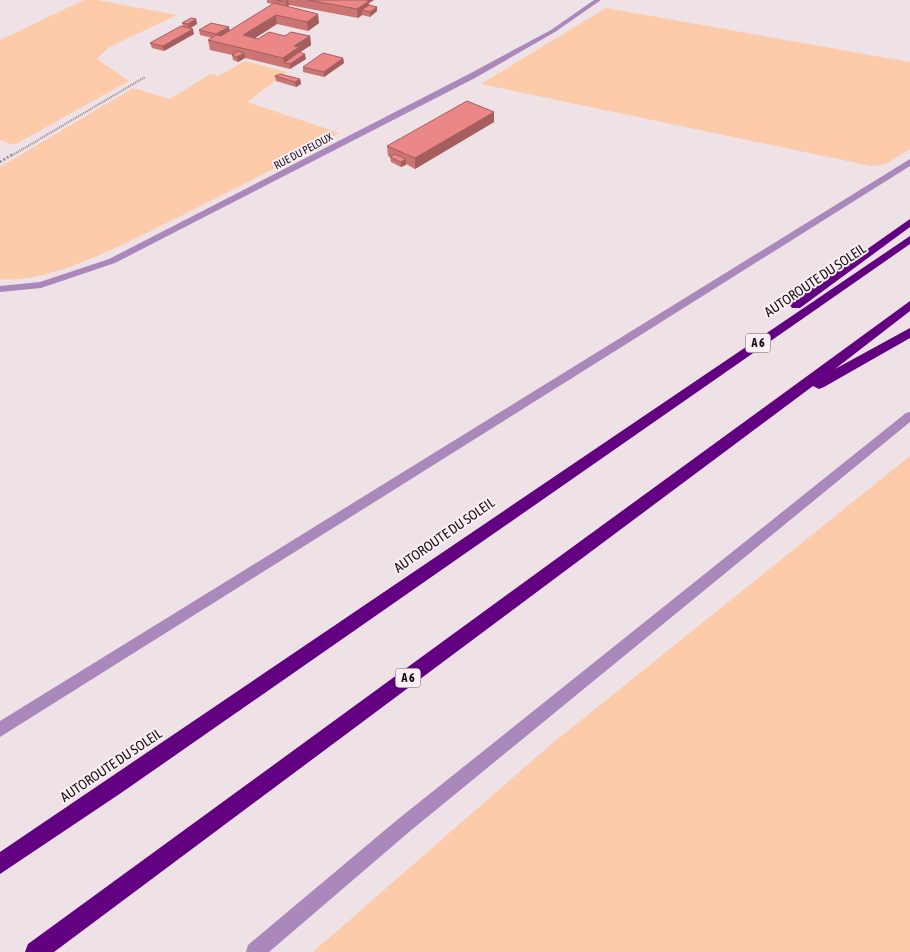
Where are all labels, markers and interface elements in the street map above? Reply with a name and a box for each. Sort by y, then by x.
street label: RUE DU PELOUX [272,131,334,171]
street label: AUTOROUTE DU SOLEIL [761,240,869,320]
road number: A 6 [746,333,770,352]
street label: AUTOROUTE DU SOLEIL [391,494,498,576]
road number: A 6 [396,668,420,688]
street label: AUTOROUTE DU SOLEIL [57,725,165,805]

